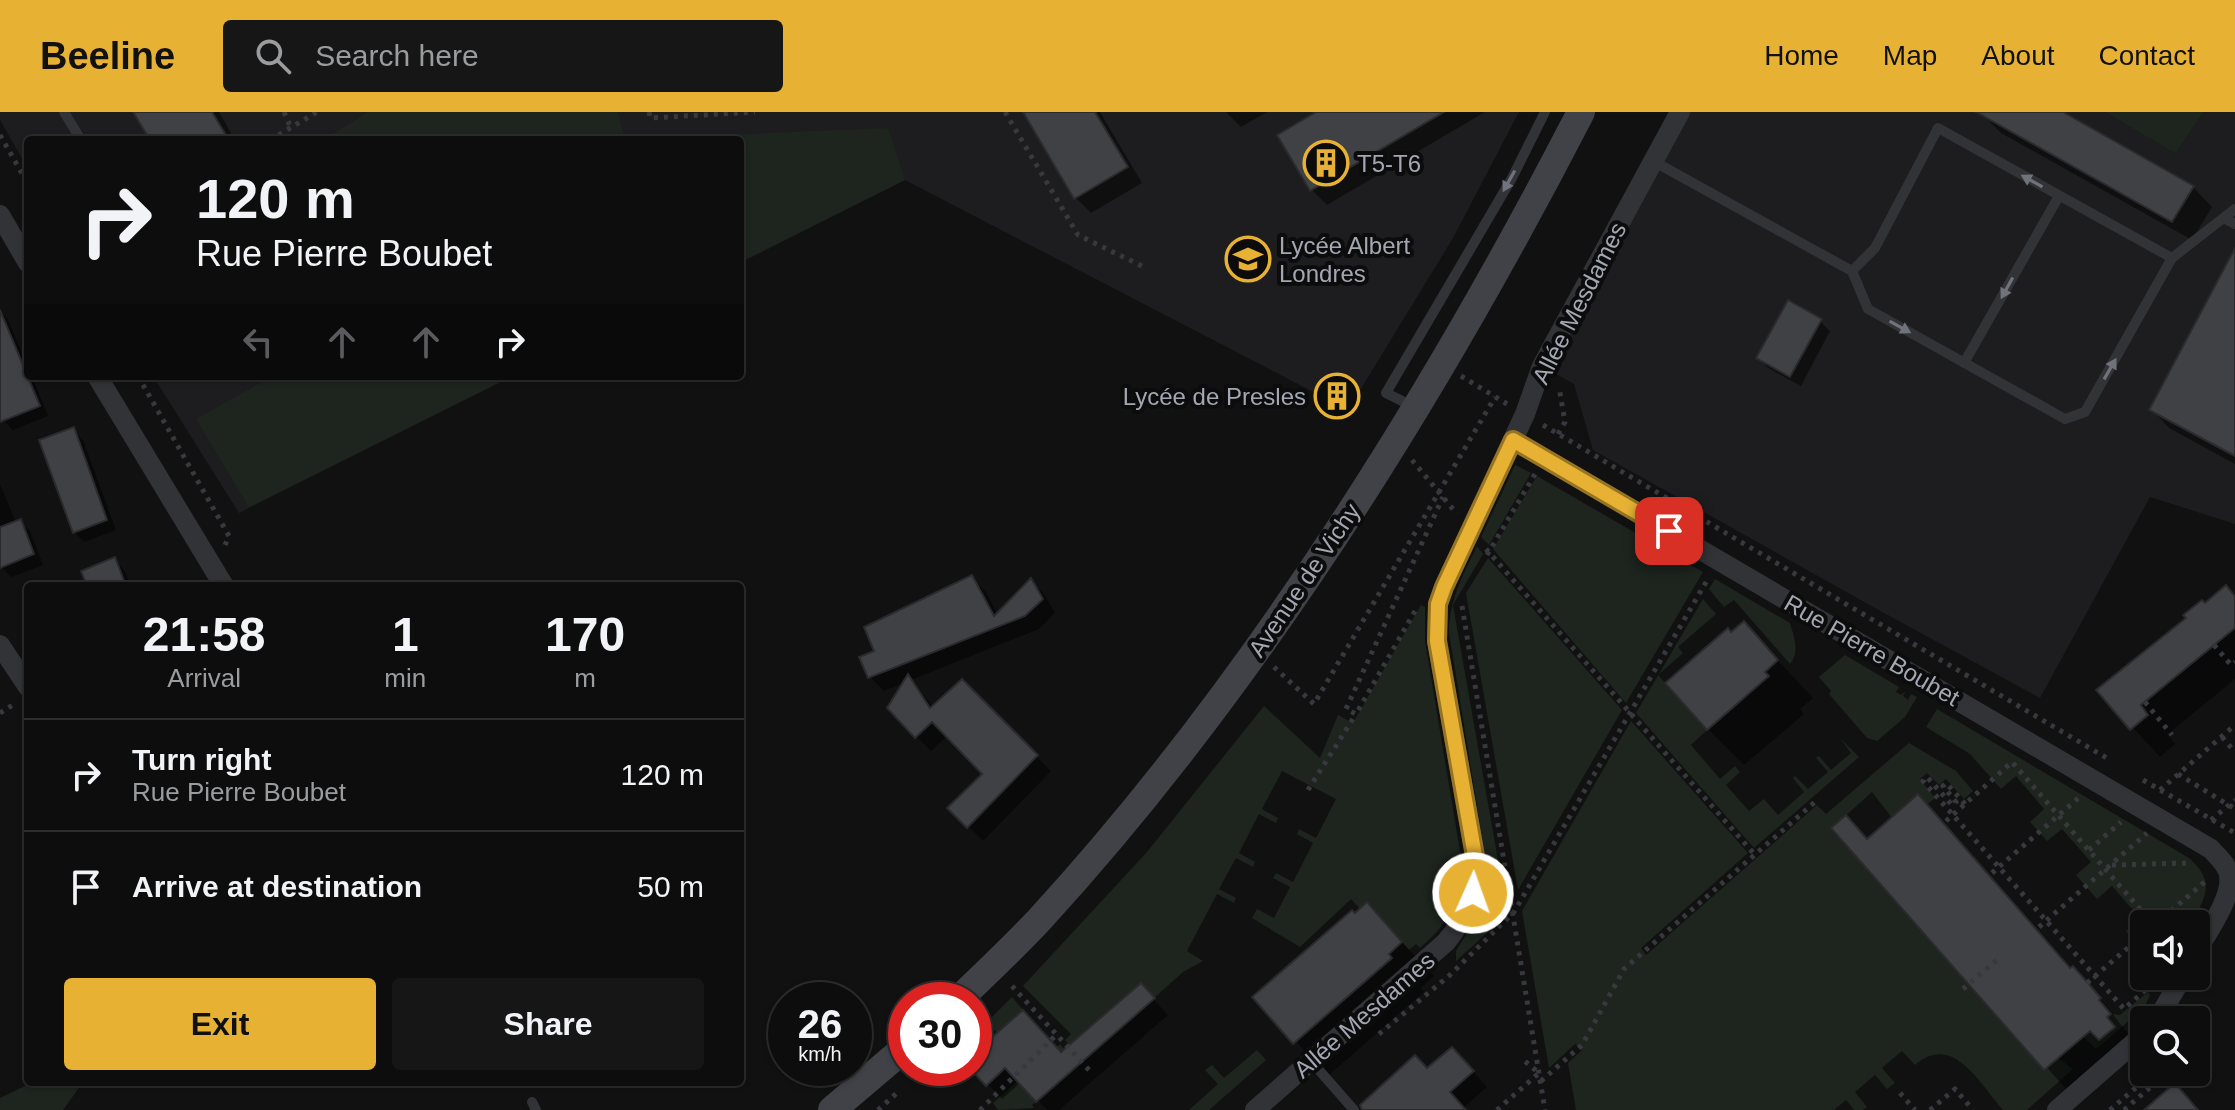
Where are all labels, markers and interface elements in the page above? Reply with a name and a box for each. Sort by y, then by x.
search box [223,20,783,92]
icon: search [251,34,295,78]
text: Beeline [40,35,175,77]
text: Search here [315,39,479,72]
text: Home [1764,40,1839,71]
text: Map [1883,40,1937,71]
text: About [1981,40,2055,71]
text: Contact [2099,40,2195,71]
building icon: T5-T6 [1302,139,1350,187]
place label: T5-T6 [1357,150,1421,177]
text: 120 m [196,167,355,230]
icon: right [64,168,168,272]
one-way arrow [1503,170,1517,192]
one-way arrow [2021,174,2043,188]
street label: Allée Mesdames [1527,218,1631,388]
place label: Lycée Albert Londres [1279,232,1411,287]
text: Rue Pierre Boubet [196,233,492,274]
school or university icon: Lycée Albert Londres [1224,235,1272,283]
one-way arrow [2000,277,2014,299]
icon: left [236,320,280,364]
icon: ahead [320,320,364,364]
icon: ahead [404,320,448,364]
icon: right [488,320,532,364]
one-way arrow [1888,320,1911,334]
one-way arrow [2103,358,2117,380]
building icon: Lycée de Presles [1313,372,1361,420]
place label: Lycée de Presles [1123,383,1306,410]
pin [1635,497,1703,565]
street label: Avenue de Vichy [1243,498,1365,662]
icon: arrive [1647,509,1691,553]
street label: Rue Pierre Boubet [1780,589,1965,711]
text: 21:58 [143,608,266,661]
text: 1 [392,608,419,661]
text: 170 [545,608,625,661]
text: Arrival [167,663,241,693]
text: min [384,663,426,693]
text: m [574,663,596,693]
text: Turn right [132,743,271,776]
icon: right [64,753,108,797]
text: 120 m [621,758,704,791]
text: Rue Pierre Boubet [132,777,346,807]
position arrow [1431,851,1515,935]
icon: arrive [64,865,108,909]
text: Arrive at destination [132,870,422,903]
text: 50 m [637,870,704,903]
map controls [2130,910,2210,1086]
button: sound [2130,910,2210,990]
street label: Allée Mesdames [1288,947,1440,1083]
button: Exit [64,978,376,1070]
button: Share [392,978,704,1070]
speed limit sign: 30 [888,982,992,1086]
text: 26 [798,1002,842,1046]
button: search [2130,1006,2210,1086]
text: km/h [798,1043,842,1065]

